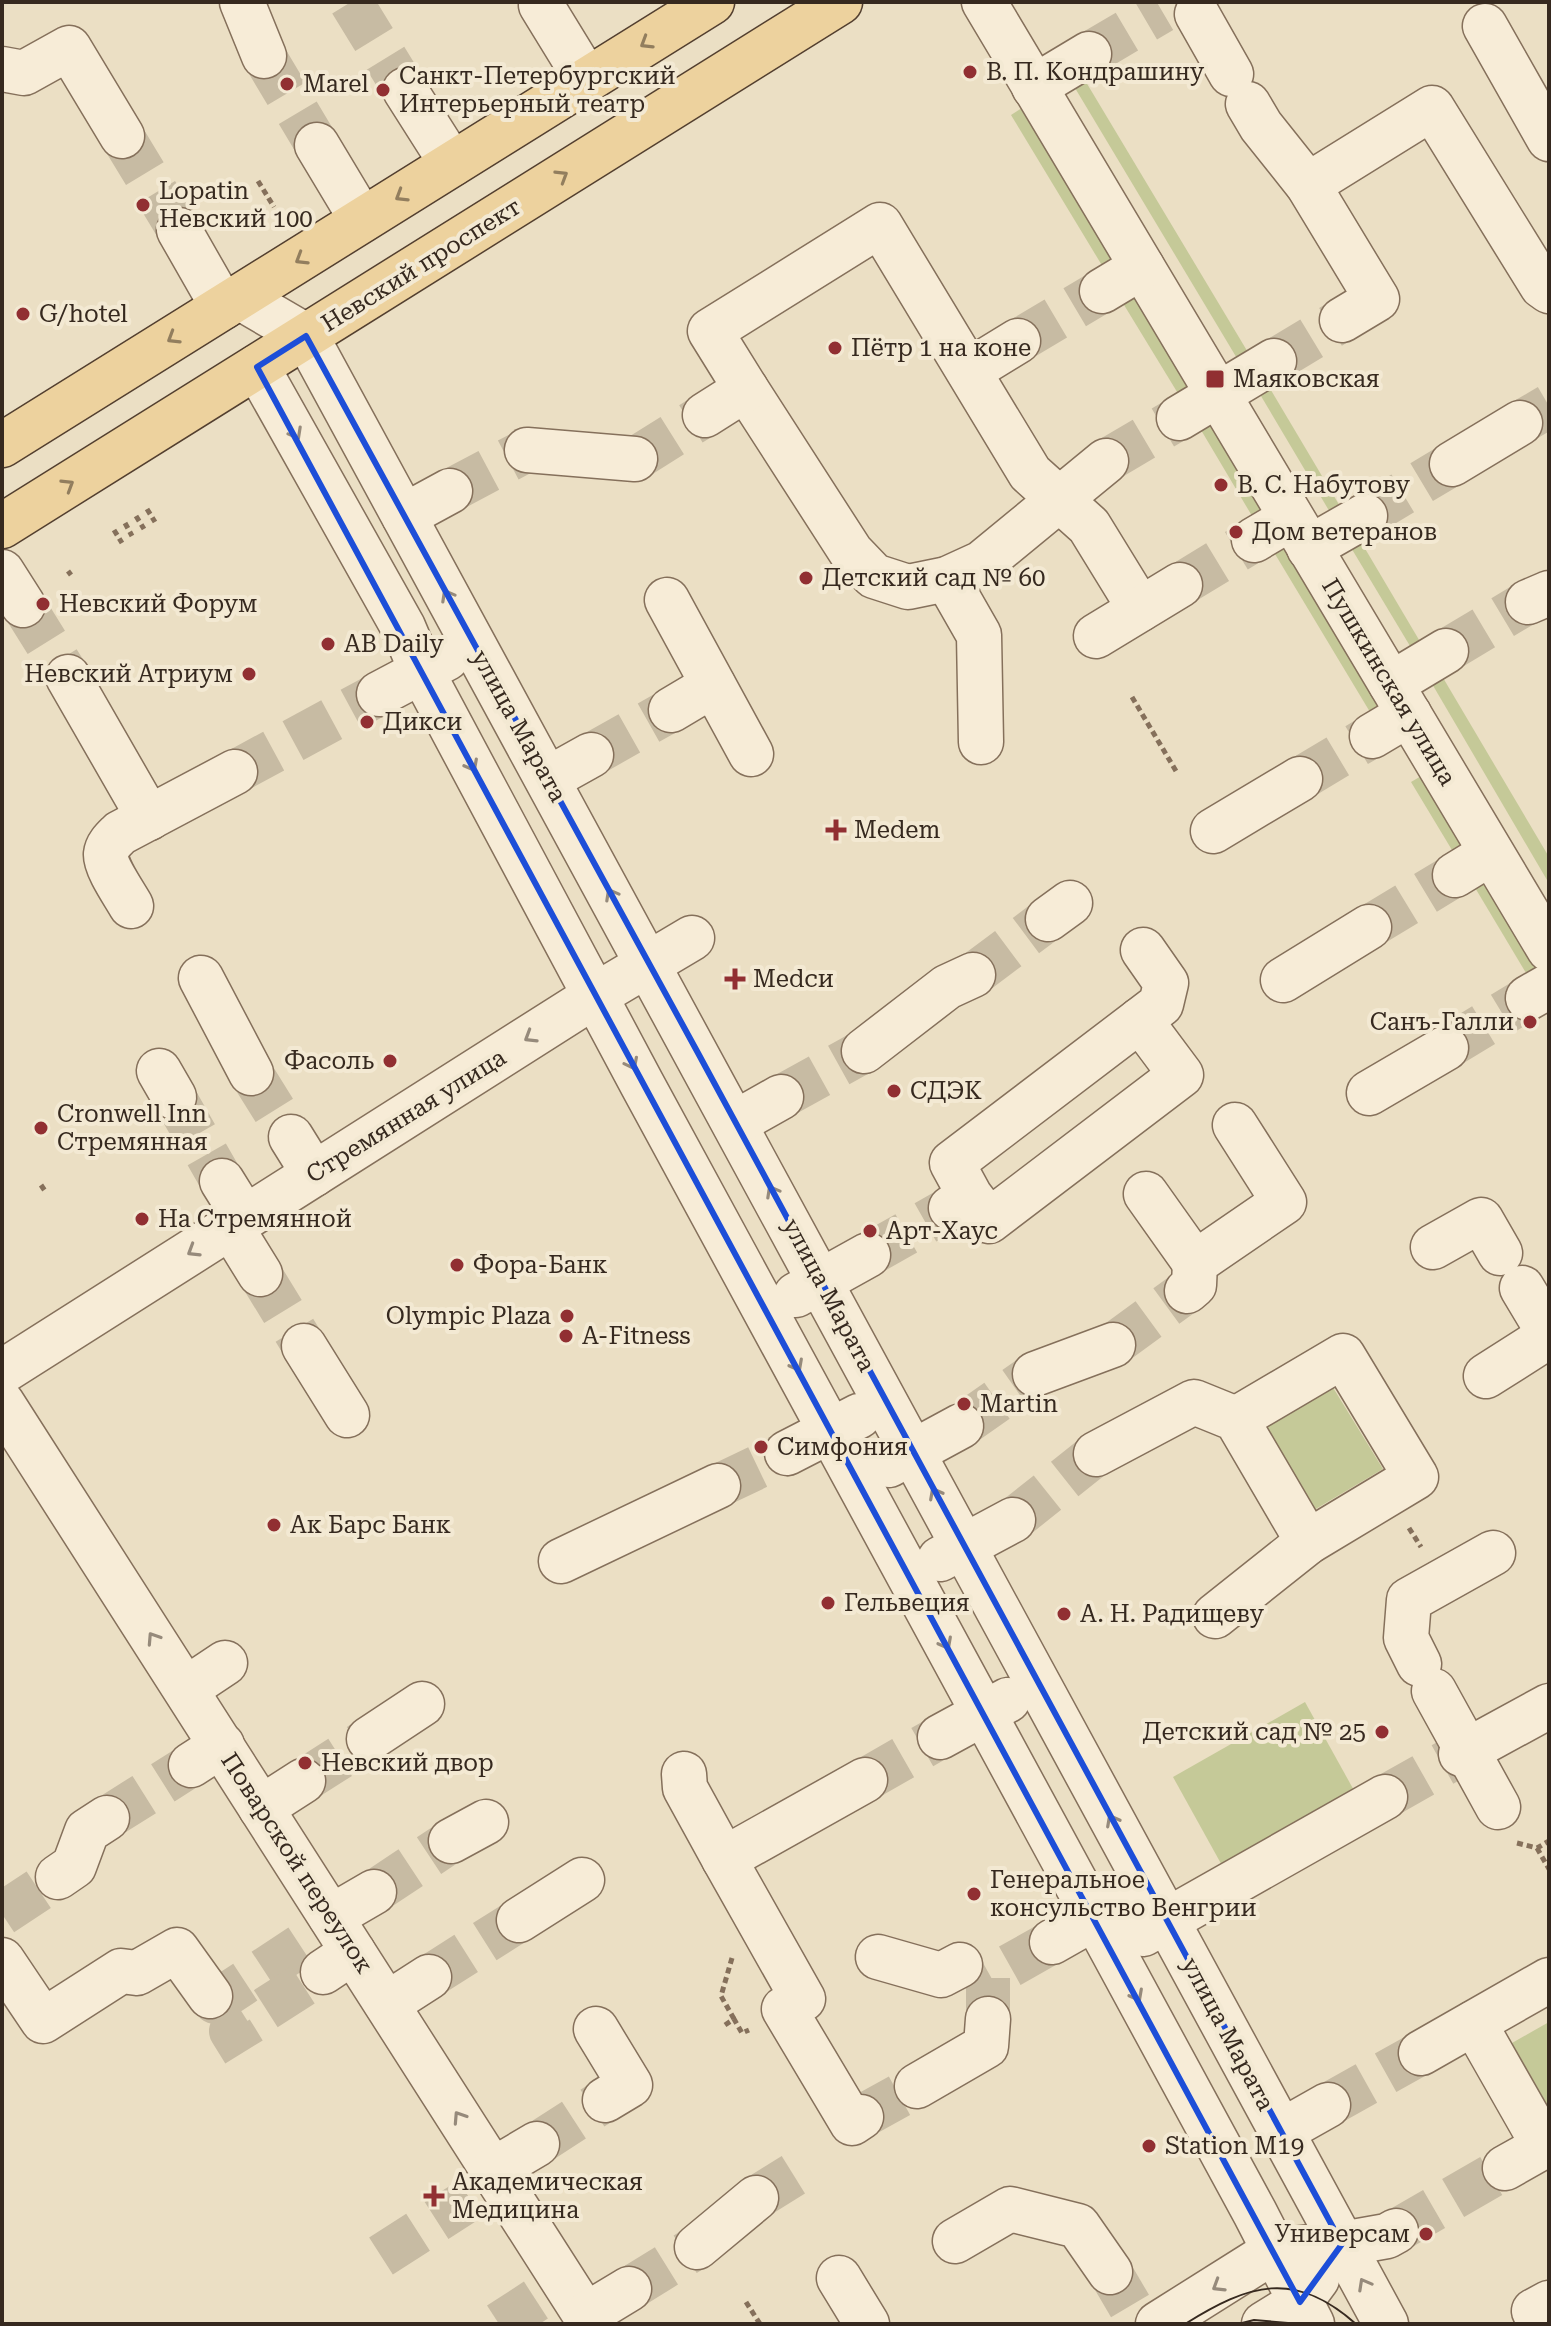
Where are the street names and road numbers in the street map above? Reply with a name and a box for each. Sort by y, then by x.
street label: Невский проспект [316,192,526,338]
street label: Пушкинская улица [1316,573,1462,791]
street label: улица Марата [466,645,572,807]
street label: Стремянная улица [301,1043,511,1189]
street label: улица Марата [777,1214,881,1376]
street label: Поварской переулок [215,1748,379,1978]
street label: улица Марата [1176,1953,1280,2115]

